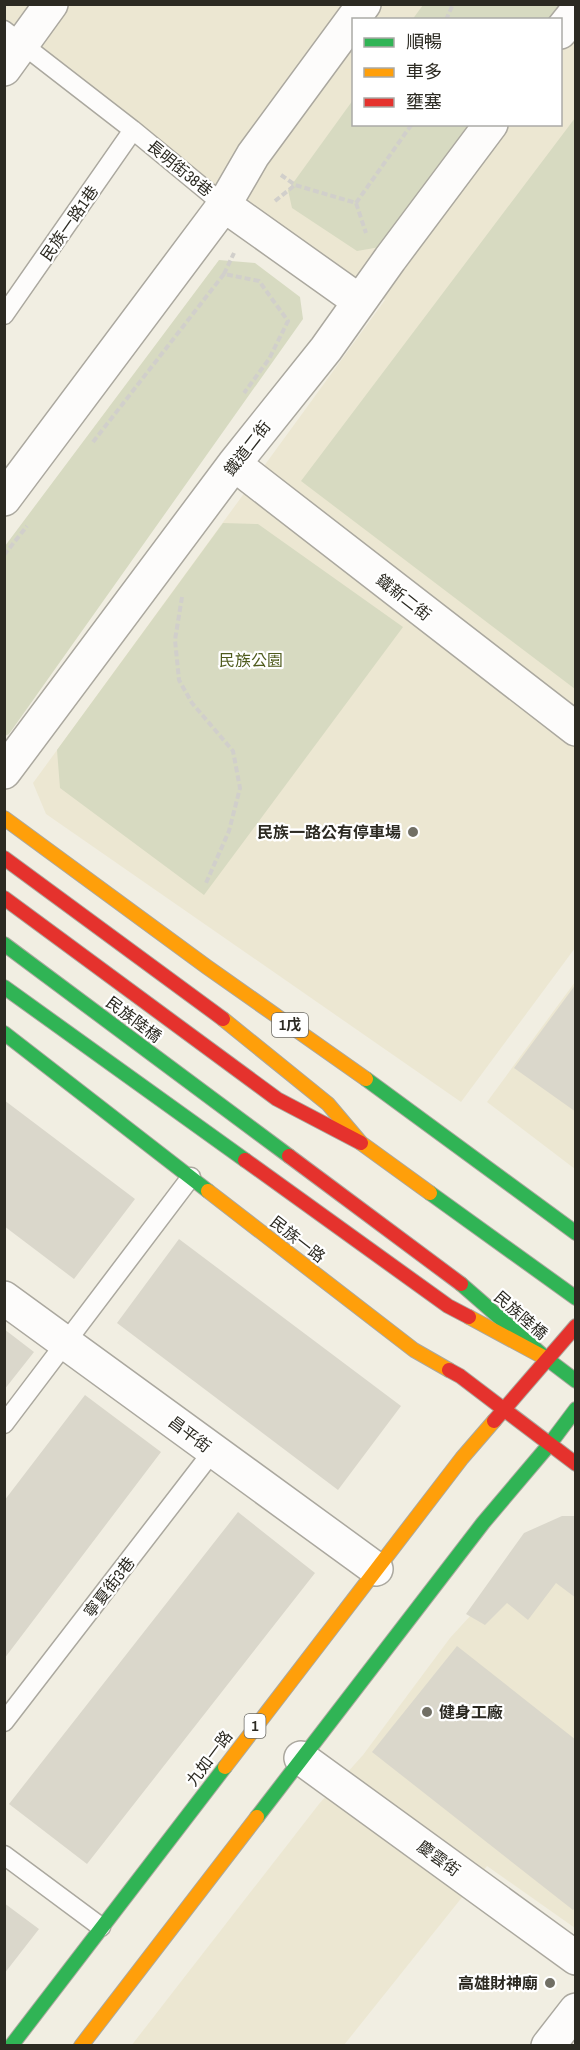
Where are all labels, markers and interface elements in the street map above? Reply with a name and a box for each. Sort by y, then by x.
legend [352,18,562,126]
text: 順暢 [406,29,442,54]
text: 車多 [406,59,442,84]
text: 壅塞 [406,89,442,114]
street label: 長明街38巷 [143,135,217,201]
street label: 民族一路1巷 [35,181,103,265]
street label: 鐵道二街 [219,416,275,480]
street label: 鐵新二街 [372,569,436,625]
park label: 民族公園 [219,649,283,671]
place label: 民族一路公有停車場 [257,821,401,843]
marker: 民族一路公有停車場 [406,825,420,839]
street label: 民族陸橋 [102,991,166,1047]
road number: 1戊 [272,1013,308,1037]
street label: 民族一路 [266,1211,330,1267]
street label: 民族陸橋 [490,1286,552,1344]
street label: 昌平街 [164,1411,216,1457]
street label: 寧夏街3巷 [78,1552,140,1622]
place label: 健身工廠 [439,1701,503,1723]
marker: 健身工廠 [420,1705,434,1719]
road number: 1 [244,1714,266,1738]
street label: 九如一路 [181,1726,237,1790]
street label: 慶雲街 [413,1835,465,1881]
place label: 高雄財神廟 [458,1972,538,1994]
marker: 高雄財神廟 [543,1976,557,1990]

